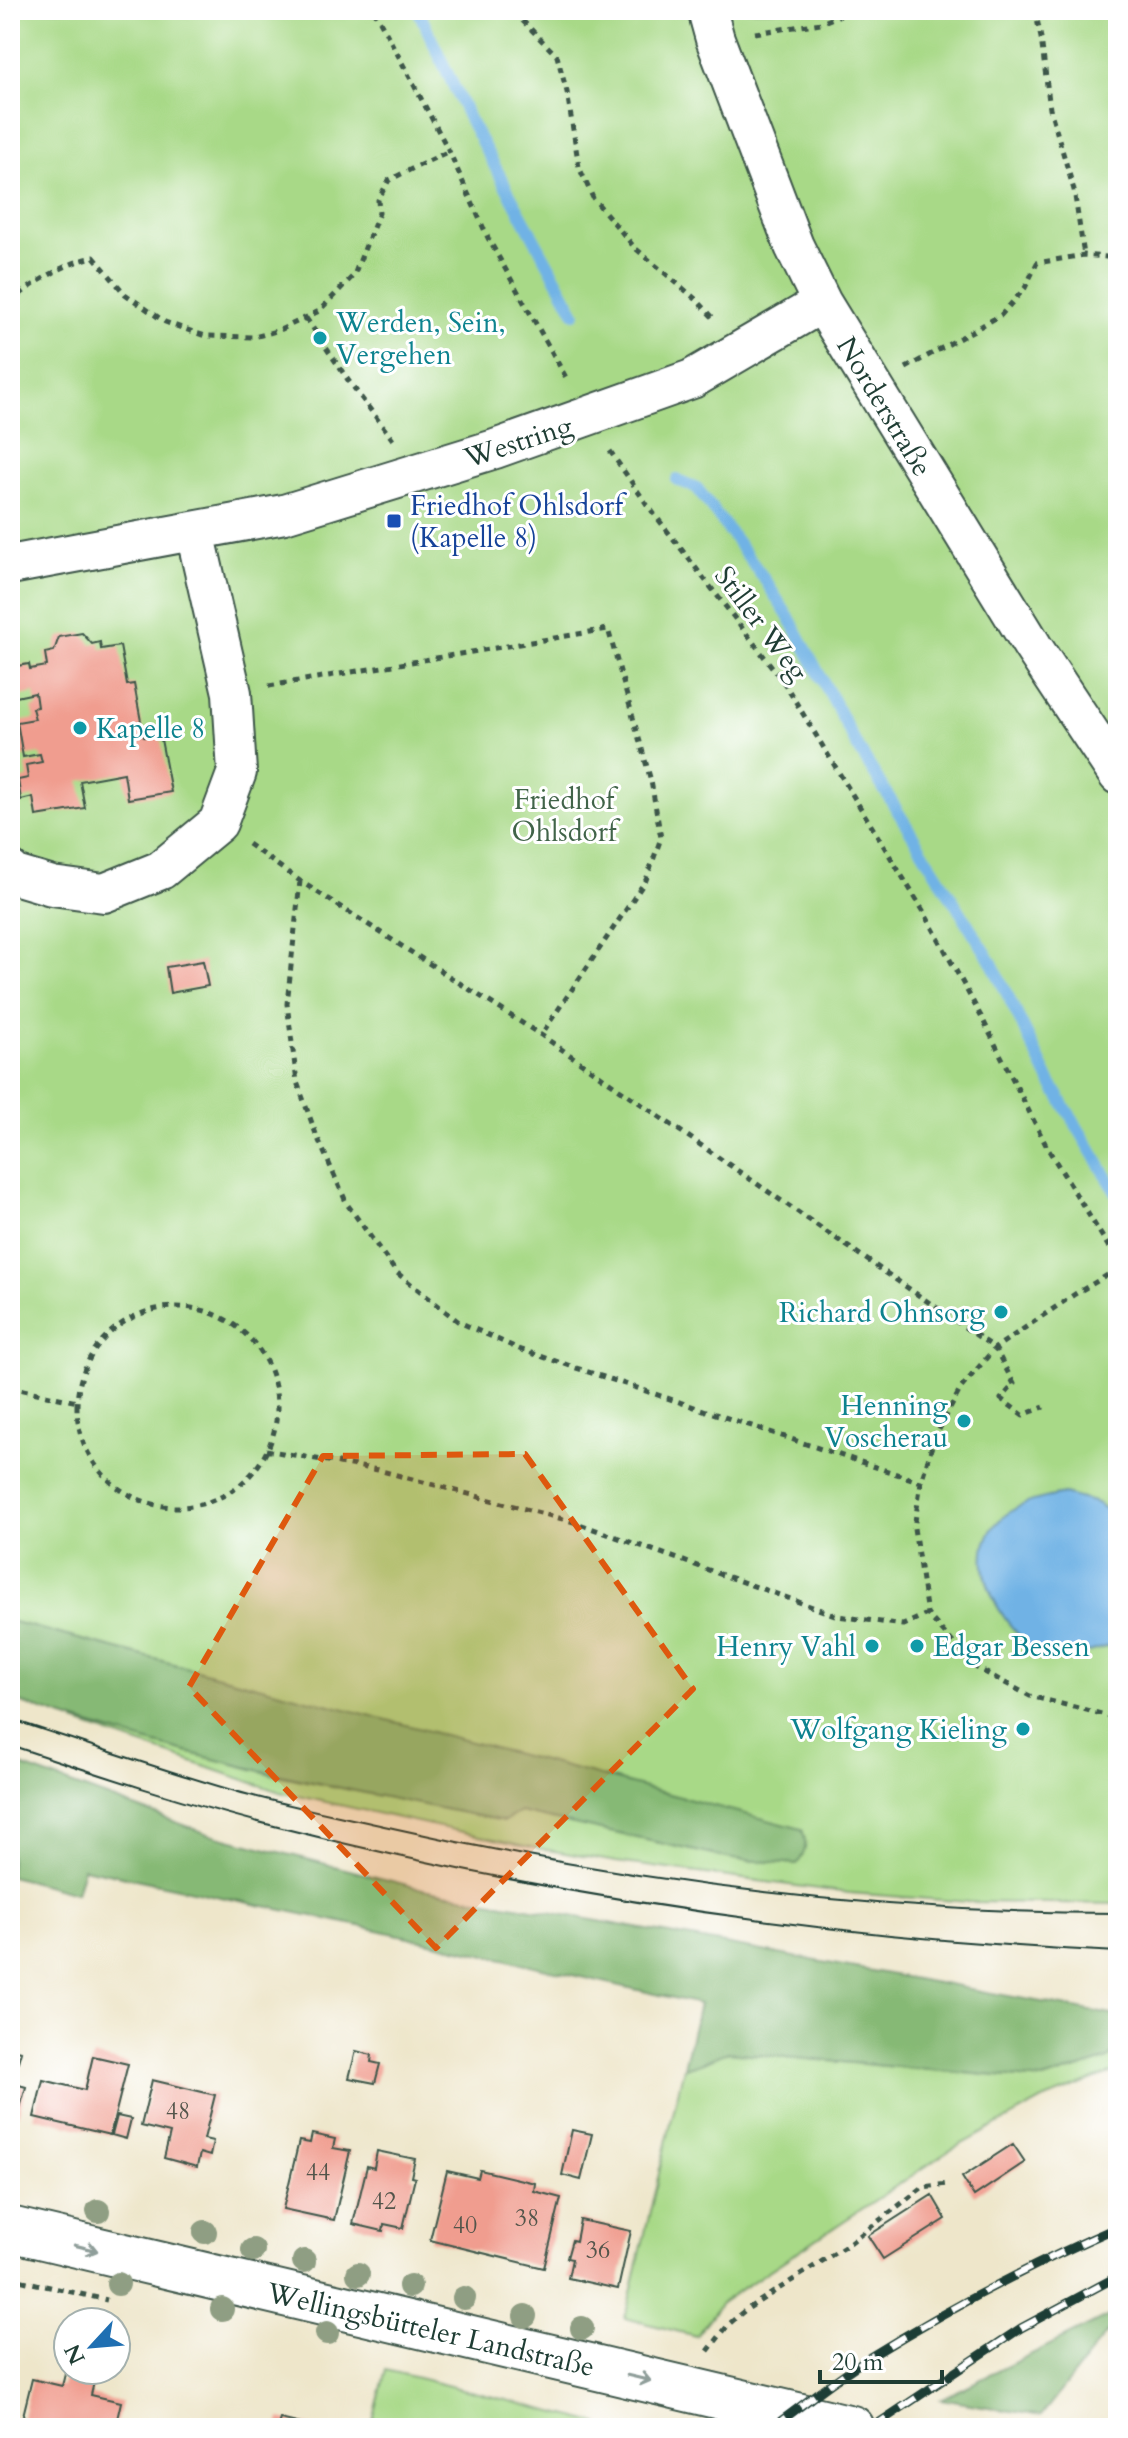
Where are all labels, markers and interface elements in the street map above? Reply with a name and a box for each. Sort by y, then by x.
place label: Werden, Sein, Vergehen [335,304,506,374]
marker: Werden, Sein, Vergehen [311,329,329,347]
street label: Norderstraße [827,329,941,484]
street label: Westring [458,407,578,478]
place label: Friedhof Ohlsdorf (Kapelle 8) [410,487,628,557]
marker: Friedhof Ohlsdorf (Kapelle 8) [385,512,403,530]
street label: Stiller Weg [705,558,817,689]
place label: Kapelle 8 [96,710,205,748]
marker: Kapelle 8 [71,719,89,737]
park label: Friedhof Ohlsdorf [512,781,621,851]
place label: Richard Ohnsorg [779,1294,985,1332]
marker: Richard Ohnsorg [992,1303,1010,1321]
place label: Henning Voscherau [824,1387,948,1457]
marker: Henning Voscherau [955,1412,973,1430]
place label: Henry Vahl [716,1628,856,1666]
place label: Edgar Bessen [933,1628,1090,1666]
marker: Henry Vahl [863,1637,881,1655]
marker: Edgar Bessen [908,1637,926,1655]
place label: Wolfgang Kieling [789,1711,1007,1749]
marker: Wolfgang Kieling [1014,1720,1032,1738]
house number: 48 [166,2095,190,2128]
house number: 44 [306,2156,330,2189]
house number: 42 [372,2185,396,2218]
house number: 38 [515,2202,539,2235]
house number: 40 [453,2209,477,2242]
house number: 36 [586,2234,610,2267]
one-way arrow [72,2241,98,2256]
street label: Wellingsbütteler Landstraße [262,2274,598,2386]
north arrow [52,2306,132,2386]
scale bar [820,2334,942,2384]
text: N [57,2339,93,2369]
text: 20 m [832,2346,884,2379]
one-way arrow [625,2371,651,2386]

